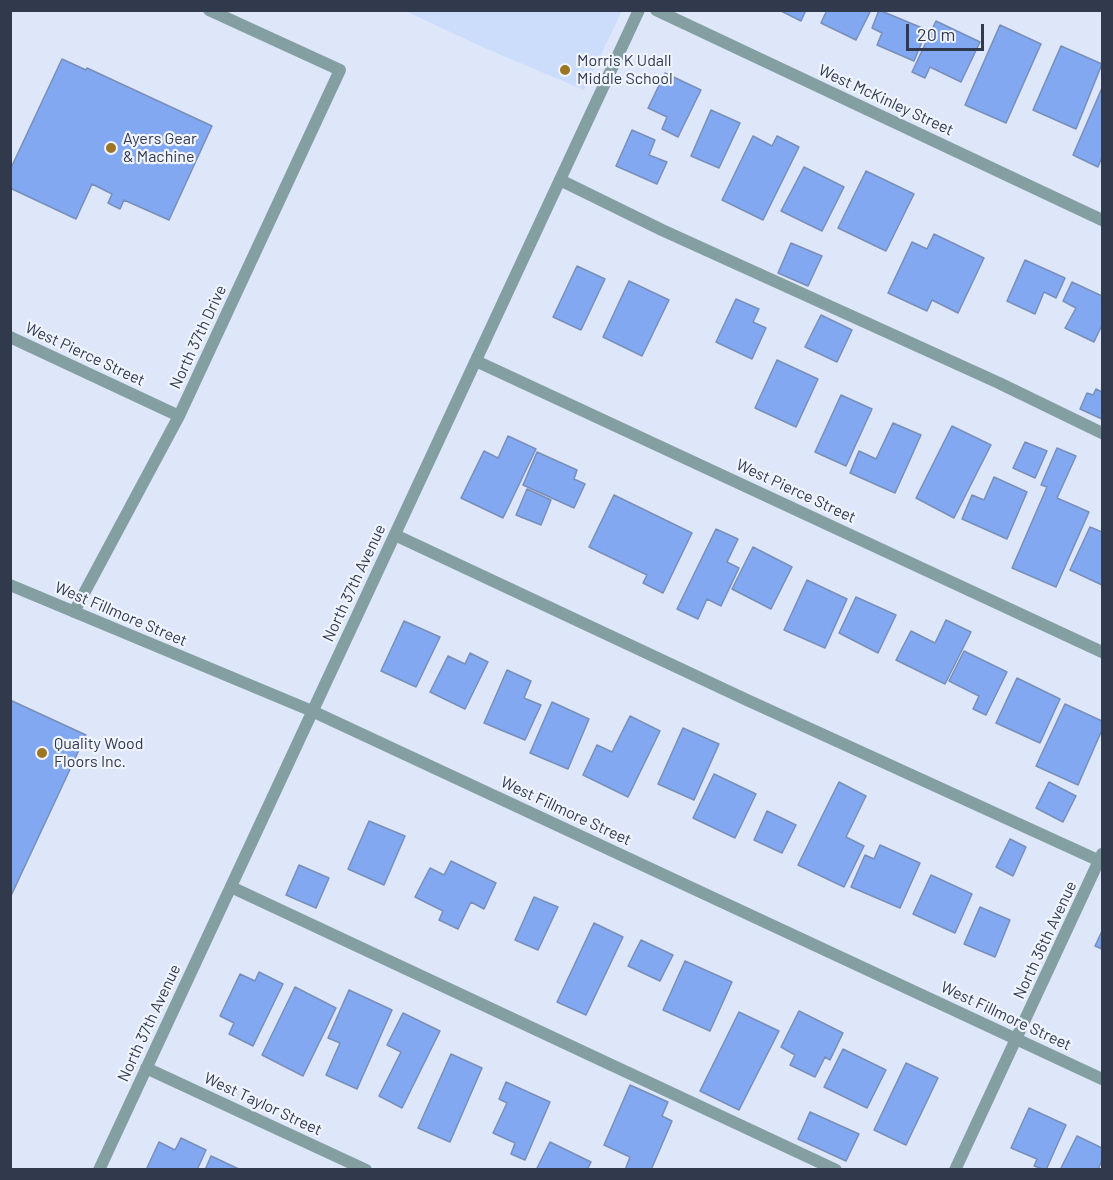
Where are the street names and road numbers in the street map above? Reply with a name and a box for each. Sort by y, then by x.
street label: West McKinley Street [815,60,957,140]
street label: North 37th Drive [166,282,230,392]
street label: West Pierce Street [22,318,148,390]
street label: West Pierce Street [733,455,859,527]
street label: North 37th Avenue [318,521,390,645]
street label: West Fillmore Street [52,577,190,651]
street label: West Fillmore Street [498,772,634,850]
street label: North 36th Avenue [1009,878,1081,1002]
street label: North 37th Avenue [113,961,185,1085]
street label: West Fillmore Street [938,977,1074,1055]
street label: West Taylor Street [201,1068,325,1140]

